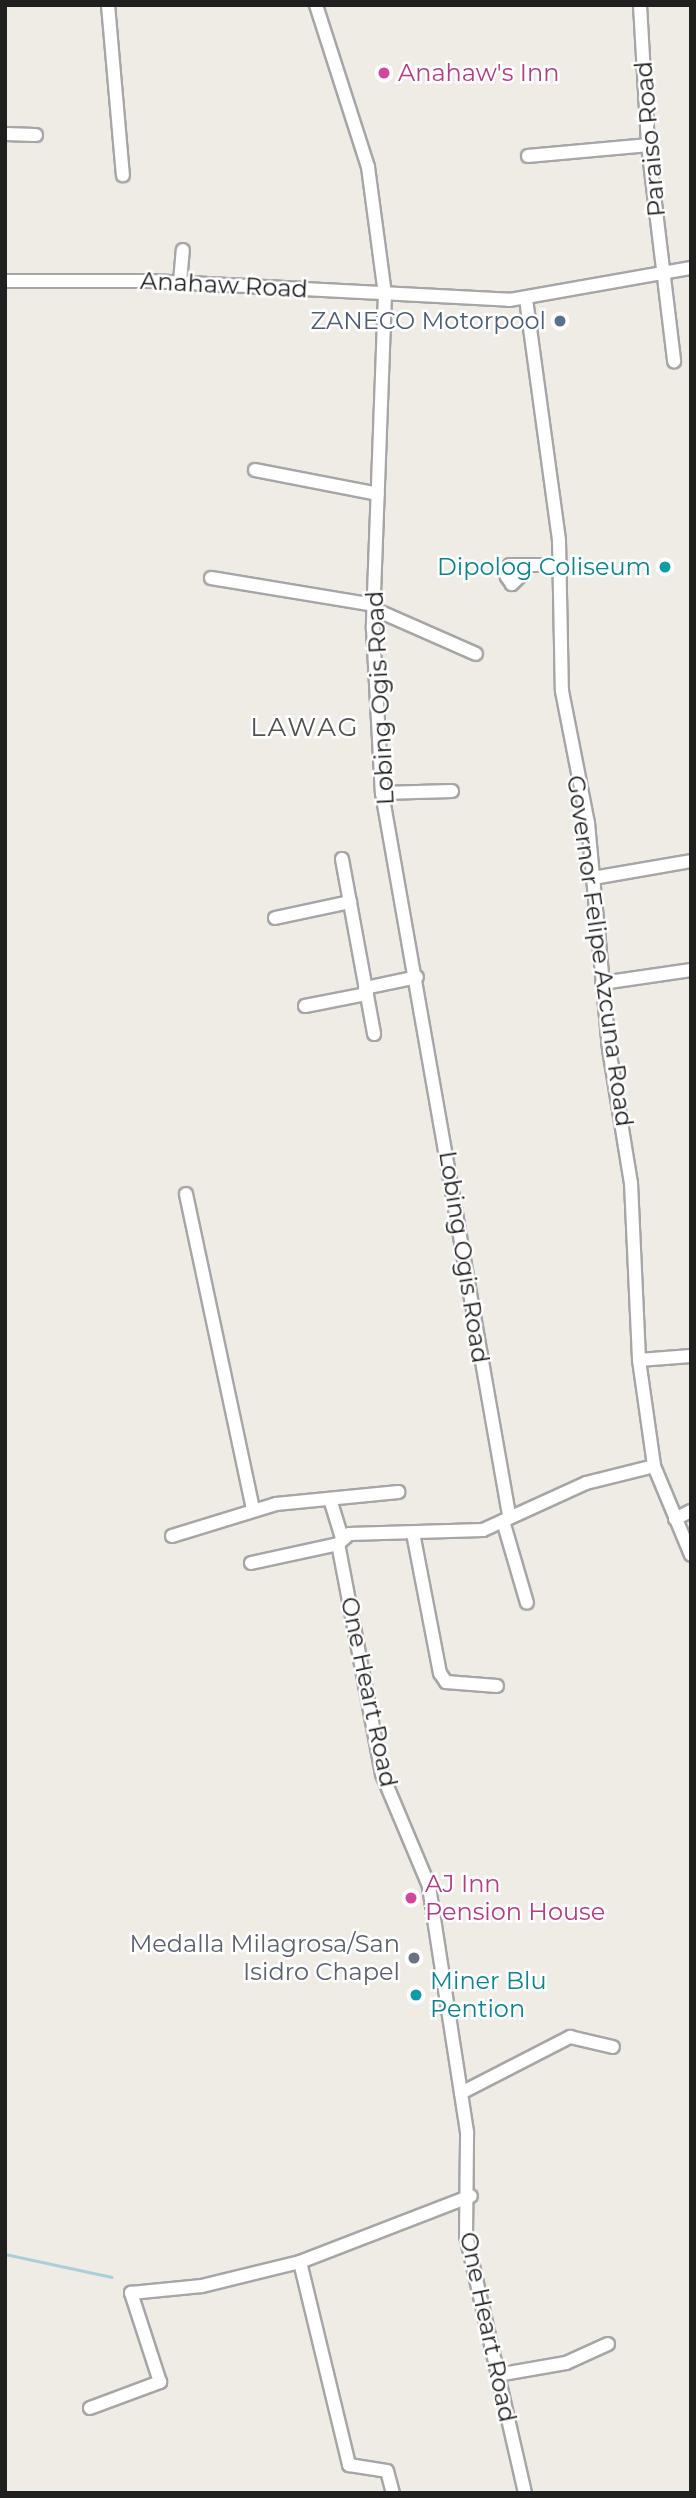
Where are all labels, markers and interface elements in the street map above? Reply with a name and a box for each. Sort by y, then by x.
place label: Anahaw's Inn [398,59,559,87]
street label: Paraiso Road [629,60,671,218]
marker: Anahaw's Inn [376,65,392,81]
street label: Anahaw Road [139,266,309,304]
place label: ZANECO Motorpool [310,307,546,335]
marker: ZANECO Motorpool [552,313,568,329]
place label: Dipolog Coliseum [437,553,651,581]
marker: Dipolog Coliseum [657,559,673,575]
street label: Lobing Ogis Road [360,590,400,806]
district label: LAWAG [251,712,359,744]
street label: Governor Felipe Azcuna Road [561,773,639,1129]
street label: Lobing Ogis Road [433,1149,495,1365]
street label: One Heart Road [335,1594,403,1790]
place label: AJ Inn Pension House [425,1870,605,1926]
marker: AJ Inn Pension House [403,1890,419,1906]
place label: Medalla Milagrosa/San Isidro Chapel [129,1930,400,1986]
marker: Medalla Milagrosa/San Isidro Chapel [406,1950,422,1966]
place label: Miner Blu Pention [430,1967,547,2023]
marker: Miner Blu Pention [408,1987,424,2003]
street label: One Heart Road [454,2229,522,2425]

